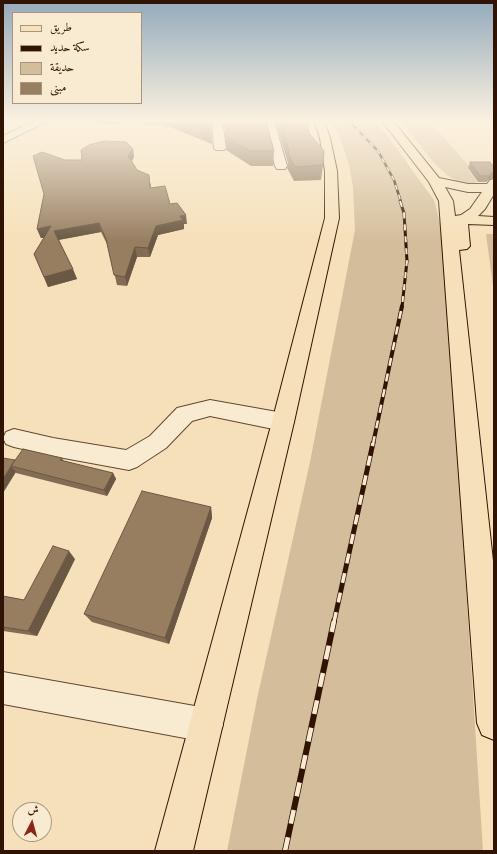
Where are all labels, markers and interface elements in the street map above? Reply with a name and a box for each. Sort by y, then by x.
legend [12,12,142,104]
text: طريق [50,20,72,36]
text: سكة حديد [50,40,90,56]
text: حديقة [50,60,74,76]
text: مبنى [50,80,66,96]
north arrow [12,802,52,842]
text: ش [27,803,39,819]

